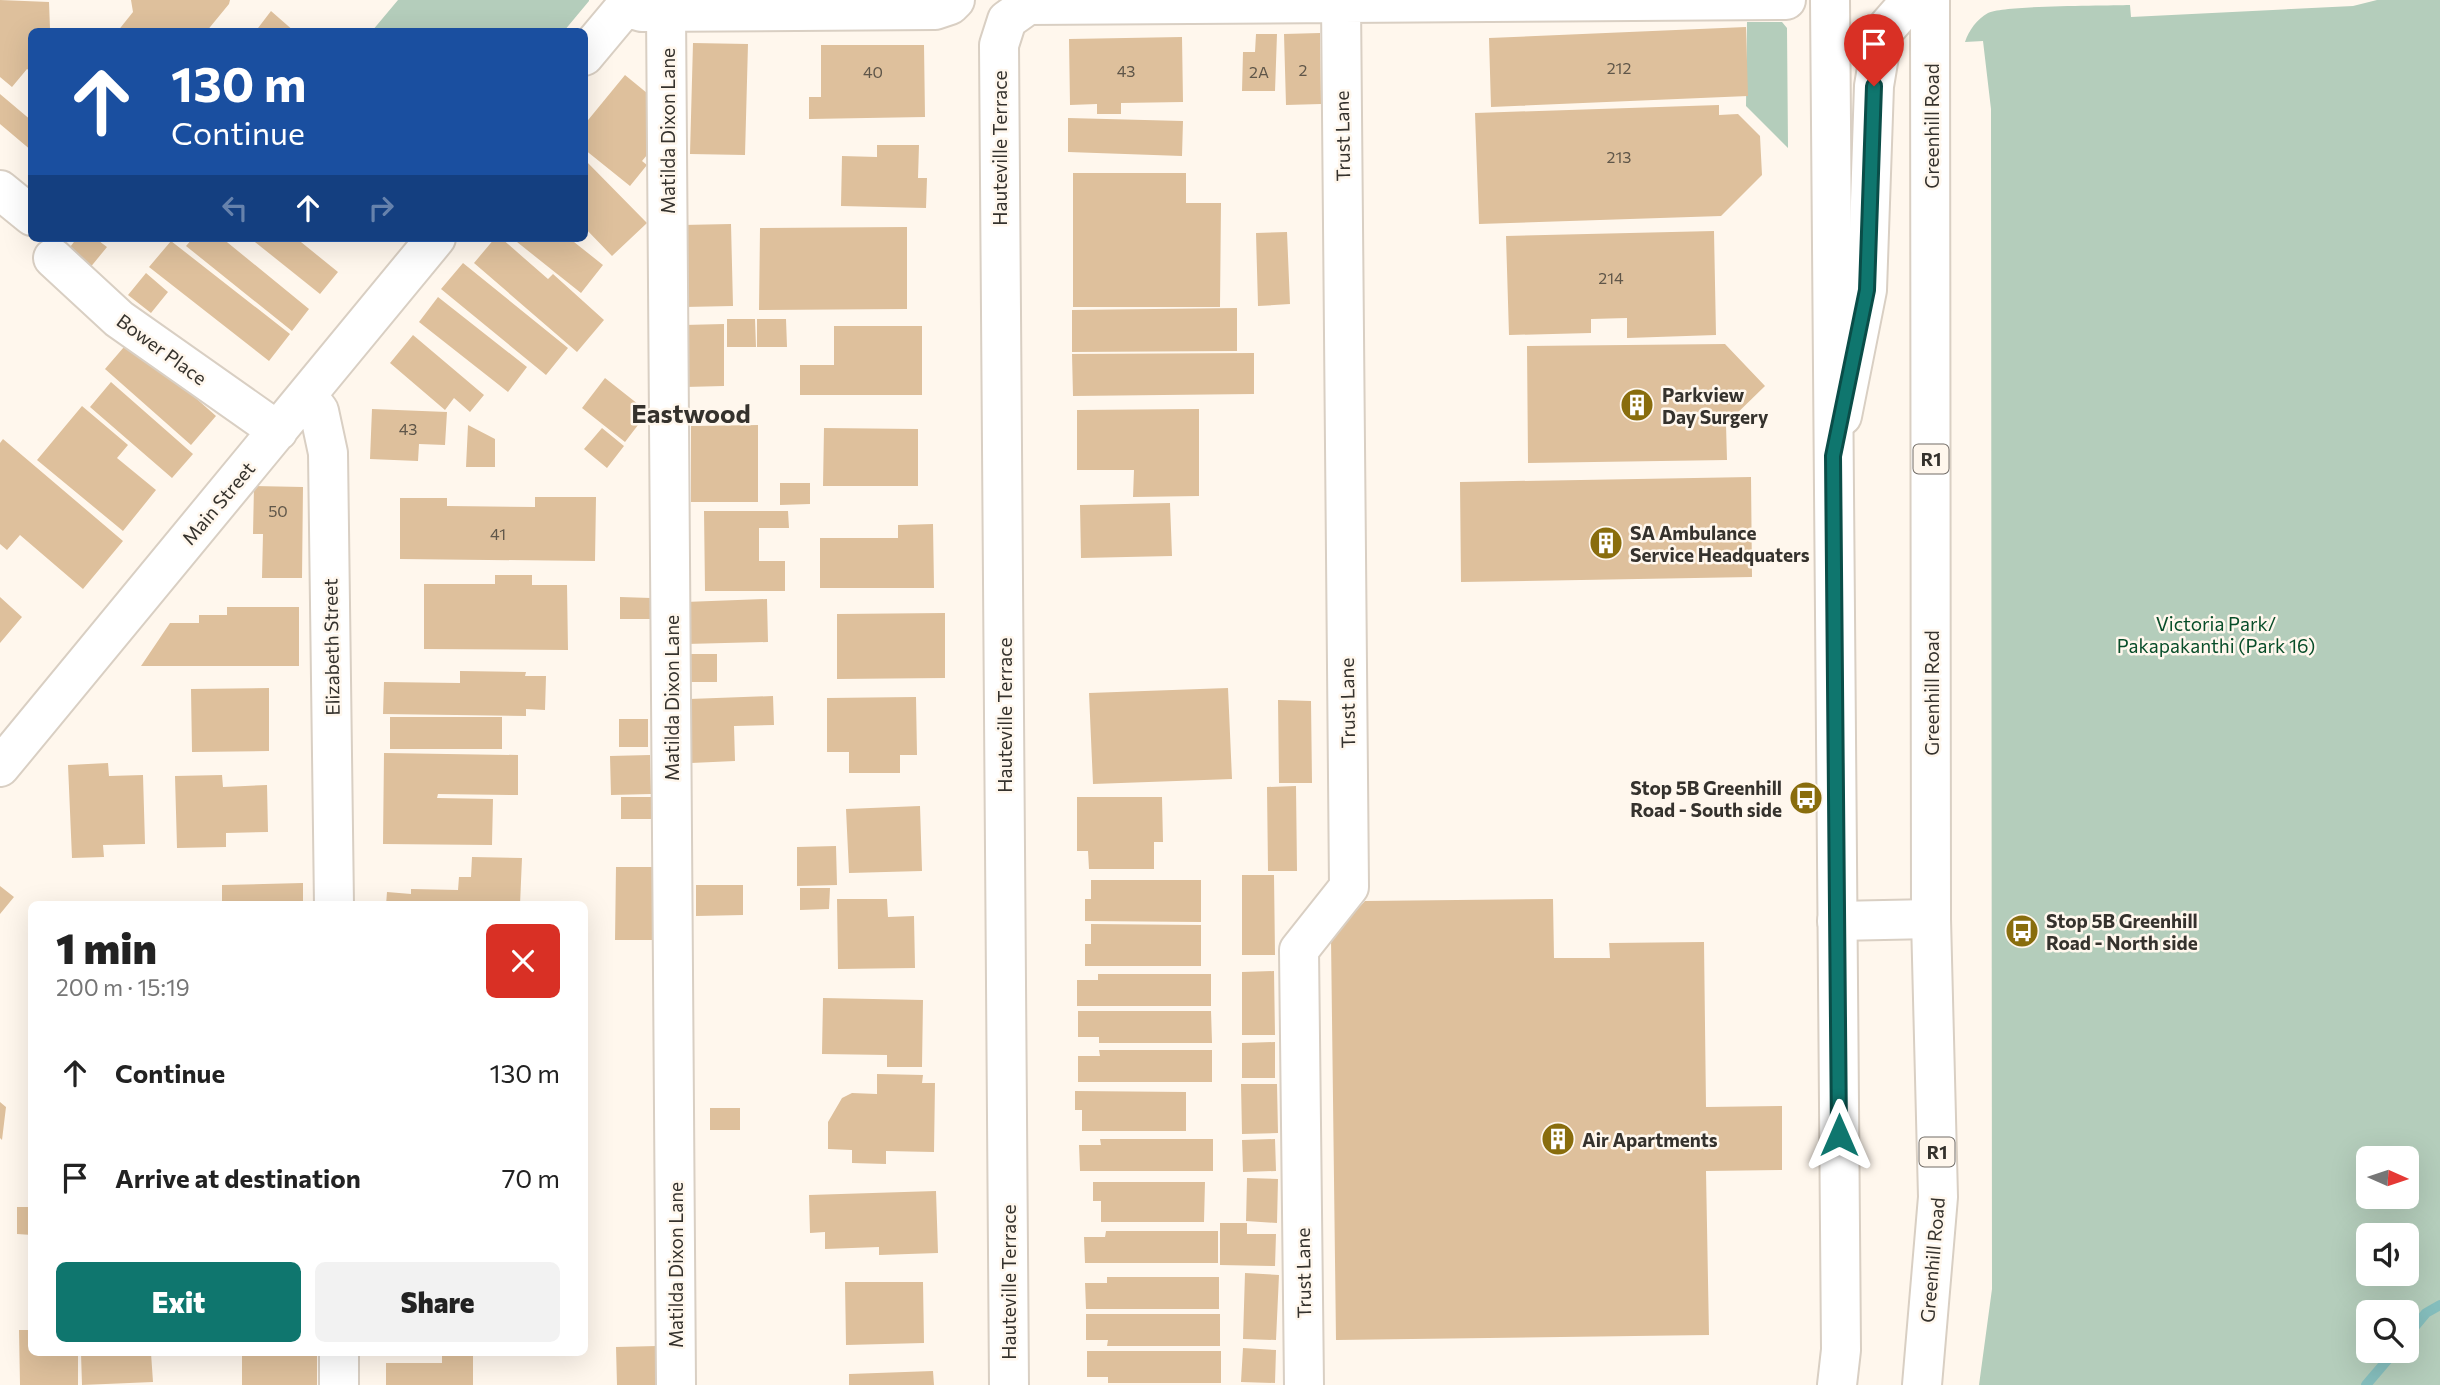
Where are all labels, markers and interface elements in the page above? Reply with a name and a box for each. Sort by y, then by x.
pin [1844,14,1904,86]
icon: arrive [1855,25,1893,63]
street label: Matilda Dixon Lane [656,48,679,214]
text: 130 m [171,52,306,112]
icon: ahead [56,56,147,147]
house number: 212 [1607,58,1631,77]
house number: 2 [1299,60,1308,79]
house number: 43 [1117,61,1135,80]
house number: 40 [863,62,883,81]
house number: 2A [1249,62,1269,81]
street label: Greenhill Road [1920,63,1943,189]
street label: Hauteville Terrace [988,70,1011,226]
street label: Trust Lane [1330,91,1354,181]
text: Continue [171,112,305,152]
house number: 213 [1607,147,1631,166]
icon: left [216,189,254,227]
icon: ahead [289,189,327,227]
icon: right [362,189,400,227]
house number: 214 [1598,268,1624,287]
street label: Bower Place [113,309,211,389]
place label: Parkview Day Surgery [1662,383,1769,428]
building icon: Parkview Day Surgery [1618,386,1656,424]
district label: Eastwood [631,397,751,428]
house number: 43 [399,419,417,438]
road number: R1 [1913,444,1948,474]
street label: Main Street [177,457,259,549]
house number: 50 [268,501,288,520]
place label: SA Ambulance Service Headquaters [1630,521,1810,566]
house number: 41 [490,524,506,543]
building icon: SA Ambulance Service Headquaters [1587,524,1625,562]
street label: Elizabeth Street [318,578,344,716]
park label: Victoria Park/ Pakapakanthi (Park 16) [2117,612,2315,657]
street label: Matilda Dixon Lane [660,615,683,781]
street label: Greenhill Road [1920,630,1943,756]
street label: Hauteville Terrace [993,637,1016,793]
street label: Trust Lane [1335,658,1359,748]
place label: Stop 5B Greenhill Road - South side [1630,776,1782,821]
bus stop icon: Stop 5B Greenhill Road - South side [1787,779,1825,817]
place label: Stop 5B Greenhill Road - North side [2046,909,2198,954]
bus stop icon: Stop 5B Greenhill Road - North side [2003,912,2041,950]
text: 1 min [56,921,157,973]
button: close [486,924,560,998]
text: 200 m · 15:19 [56,973,190,1001]
icon: ahead [56,1054,94,1092]
text: Continue [115,1057,225,1088]
text: 130 m [489,1057,560,1088]
position arrow [1802,1098,1876,1172]
building icon: Air Apartments [1539,1120,1577,1158]
place label: Air Apartments [1582,1128,1718,1151]
road number: R1 [1920,1138,1954,1167]
north arrow [2356,1146,2418,1209]
map controls [2356,1146,2419,1363]
icon: arrive [56,1159,94,1197]
text: Arrive at destination [115,1162,361,1193]
text: 70 m [502,1162,560,1193]
street label: Matilda Dixon Lane [664,1182,687,1348]
street label: Greenhill Road [1915,1196,1949,1324]
street label: Hauteville Terrace [997,1204,1020,1360]
button: sound [2356,1223,2419,1286]
street label: Trust Lane [1291,1228,1315,1318]
button: Exit [56,1262,301,1342]
button: Share [315,1262,560,1342]
button: search [2356,1300,2419,1363]

